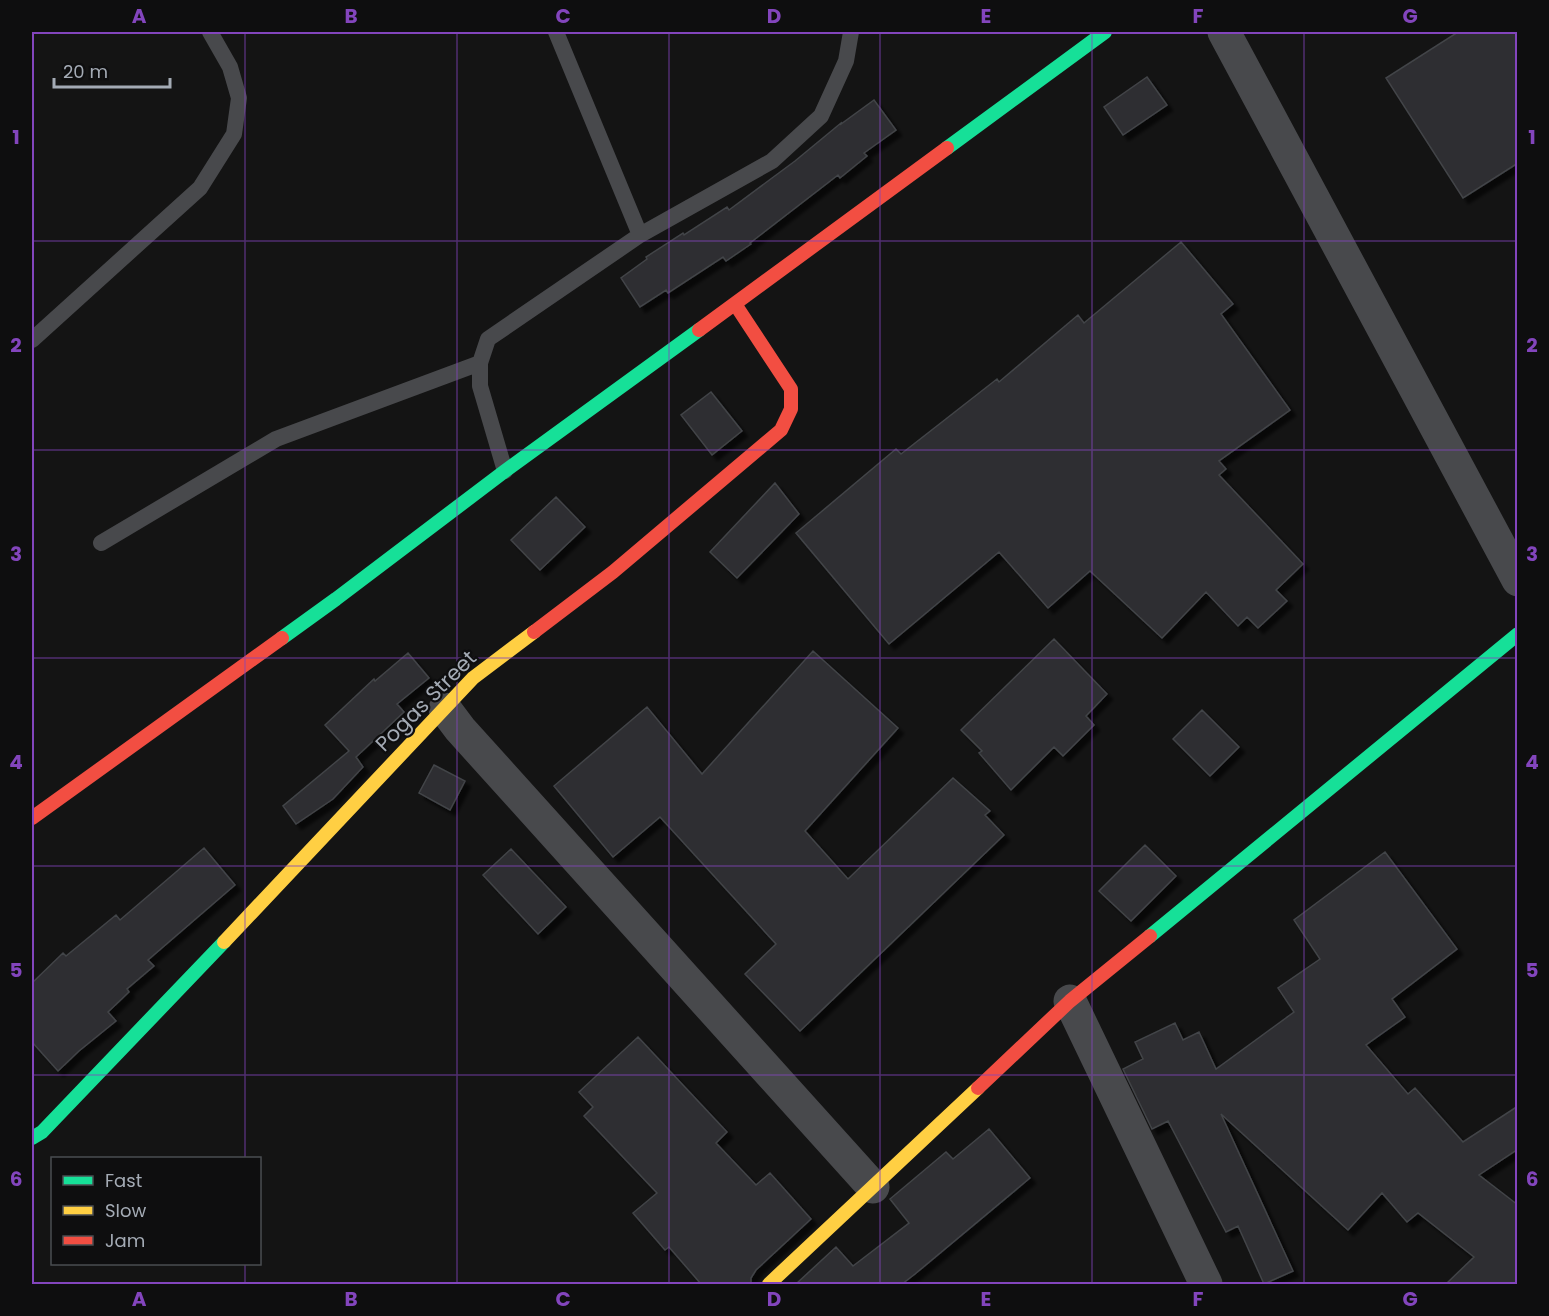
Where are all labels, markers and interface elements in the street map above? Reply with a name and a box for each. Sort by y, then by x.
text: A [132,2,147,30]
text: B [344,2,358,30]
text: C [555,2,571,30]
text: D [767,2,781,30]
text: E [981,2,991,30]
text: F [1193,2,1204,30]
text: G [1402,2,1418,30]
scale bar [54,51,170,89]
text: 20 m [63,59,108,84]
text: 1 [12,123,20,151]
text: 1 [1528,123,1536,151]
text: 2 [10,331,22,359]
text: 2 [1526,331,1538,359]
text: 3 [10,540,22,568]
text: 3 [1526,540,1538,568]
street label: Pogas Street [369,644,483,758]
text: 4 [9,748,23,776]
text: 4 [1525,748,1539,776]
text: 5 [10,956,23,984]
text: 5 [1526,956,1539,984]
legend [51,1157,261,1265]
text: 6 [10,1165,22,1193]
text: 6 [1526,1165,1538,1193]
text: Fast [105,1168,142,1193]
text: Slow [105,1198,147,1223]
text: Jam [105,1228,145,1253]
text: A [132,1285,147,1313]
text: B [344,1285,358,1313]
text: C [555,1285,571,1313]
text: D [767,1285,781,1313]
text: E [981,1285,991,1313]
text: F [1193,1285,1204,1313]
text: G [1402,1285,1418,1313]

